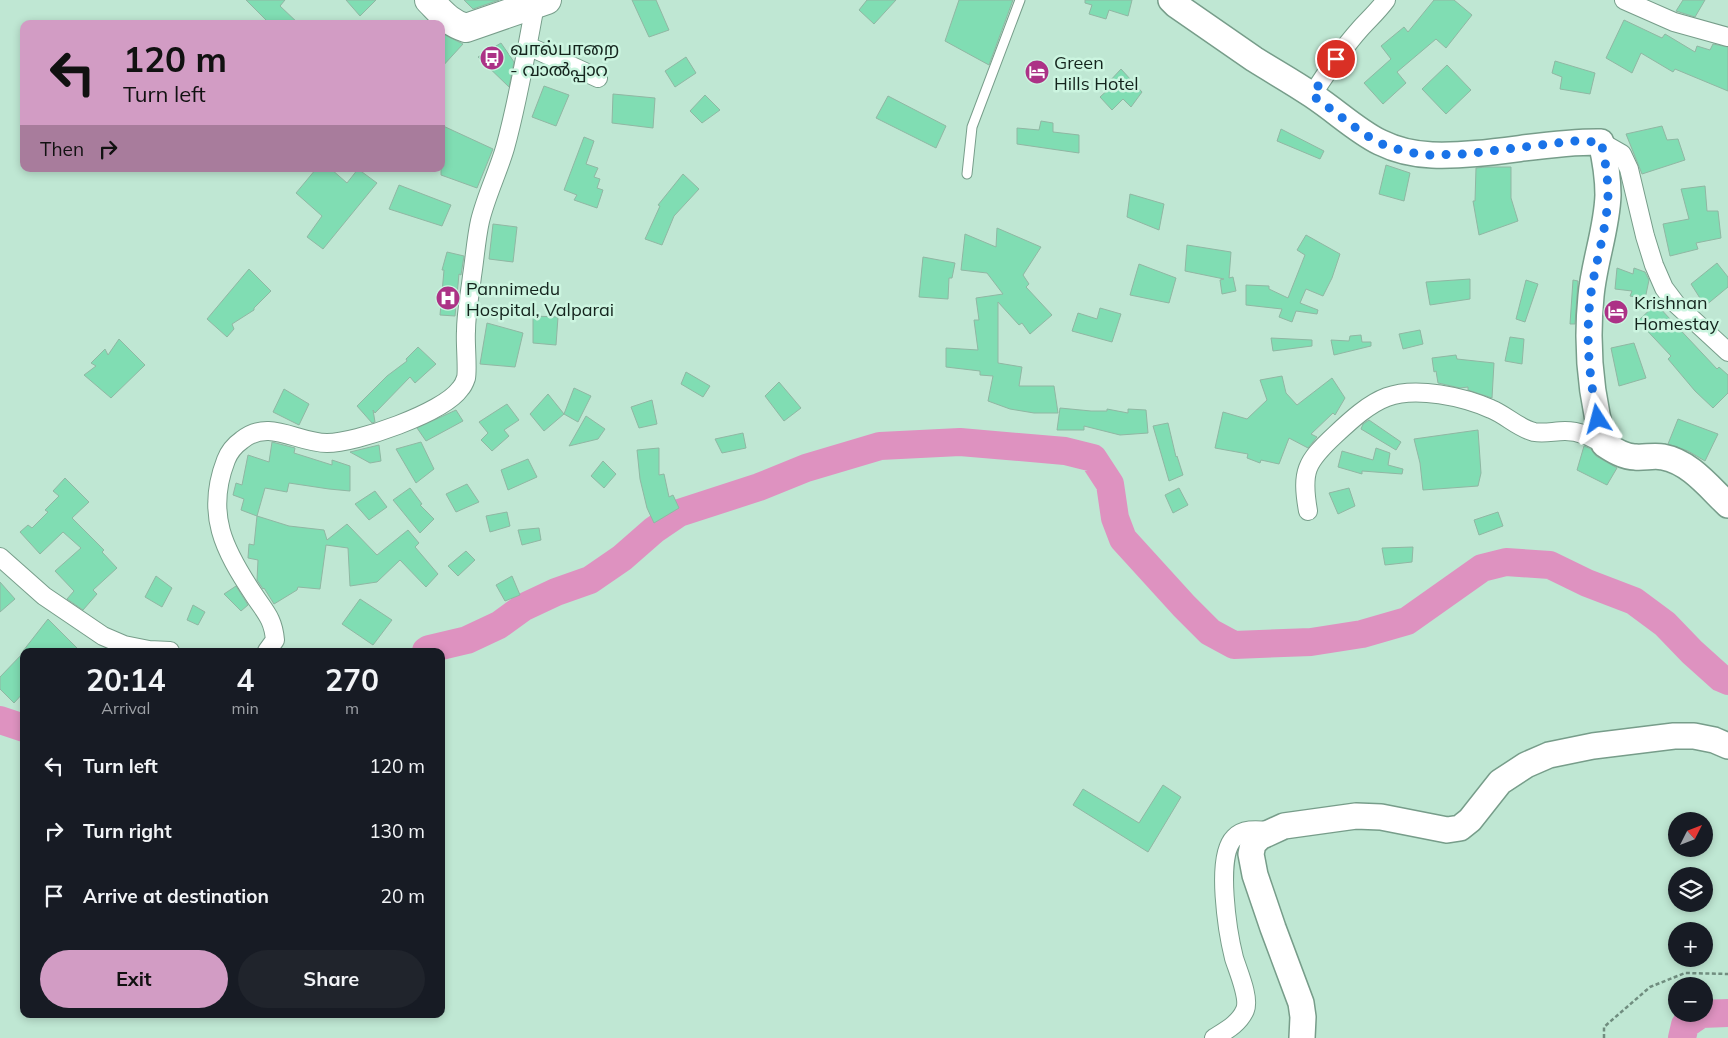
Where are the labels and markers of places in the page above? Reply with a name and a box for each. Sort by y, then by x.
place label: வால்பாறை - വാൽപ്പാറ [510,37,619,83]
pin [1315,38,1357,80]
bus stop icon: வால்பாறை - വാൽപ്പാറ [479,45,505,71]
place label: Green Hills Hotel [1054,51,1139,95]
hotel icon: Green Hills Hotel [1024,59,1050,85]
place label: Pannimedu Hospital, Valparai [466,277,614,321]
hospital icon: Pannimedu Hospital, Valparai [435,285,461,311]
place label: Krishnan Homestay [1634,291,1720,335]
hotel icon: Krishnan Homestay [1603,299,1629,325]

